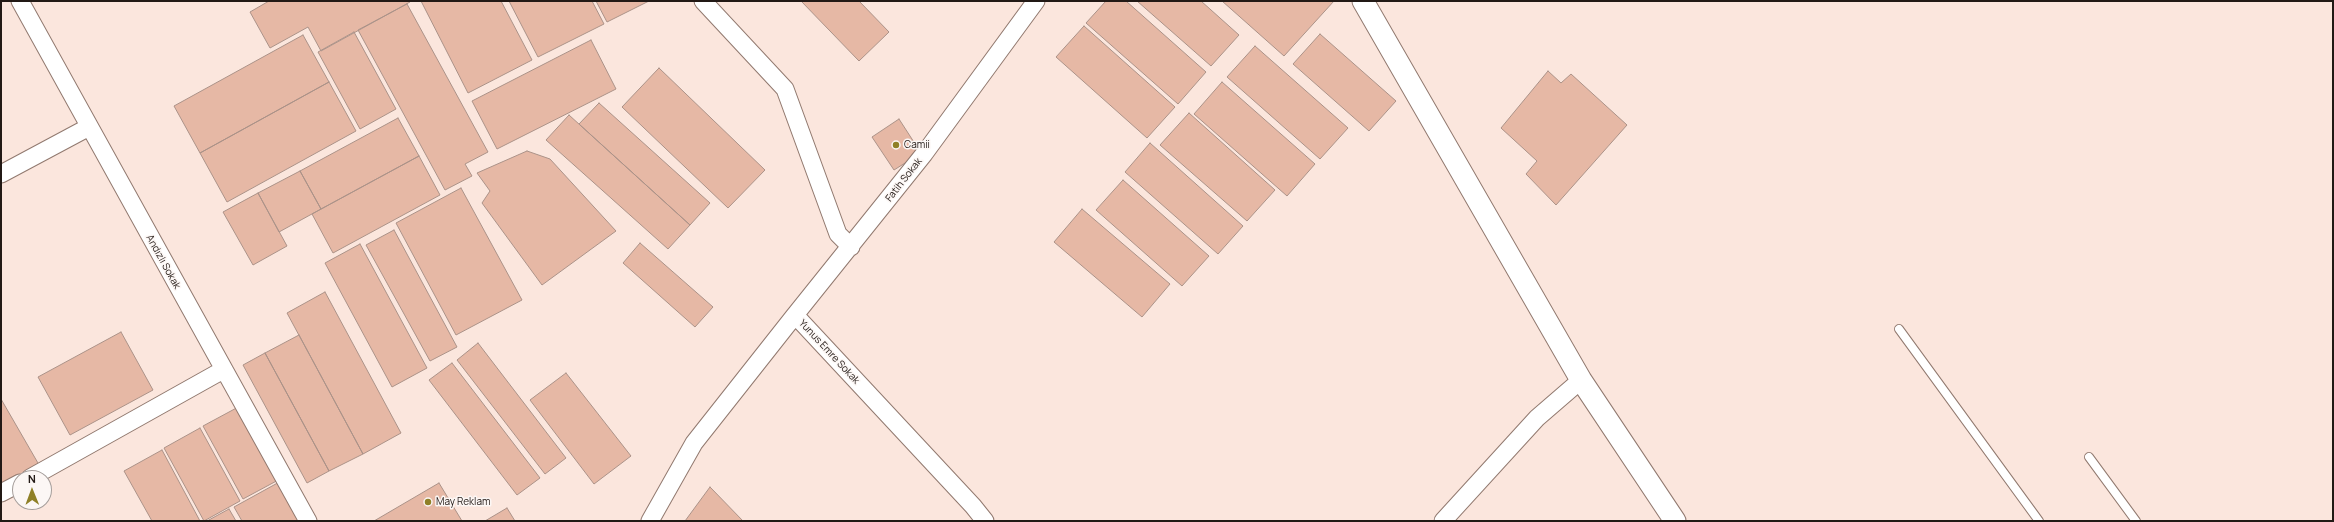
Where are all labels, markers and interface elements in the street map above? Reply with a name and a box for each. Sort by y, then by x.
place label: Camii [904,139,930,151]
marker: Camii [891,140,901,150]
street label: Fatih Sokak [883,156,925,204]
street label: Andızlı Sokak [143,233,183,291]
street label: Yunus Emre Sokak [796,317,862,387]
north arrow [12,470,52,510]
text: N [28,471,36,486]
place label: May Reklam [436,496,490,508]
marker: May Reklam [423,497,433,507]

